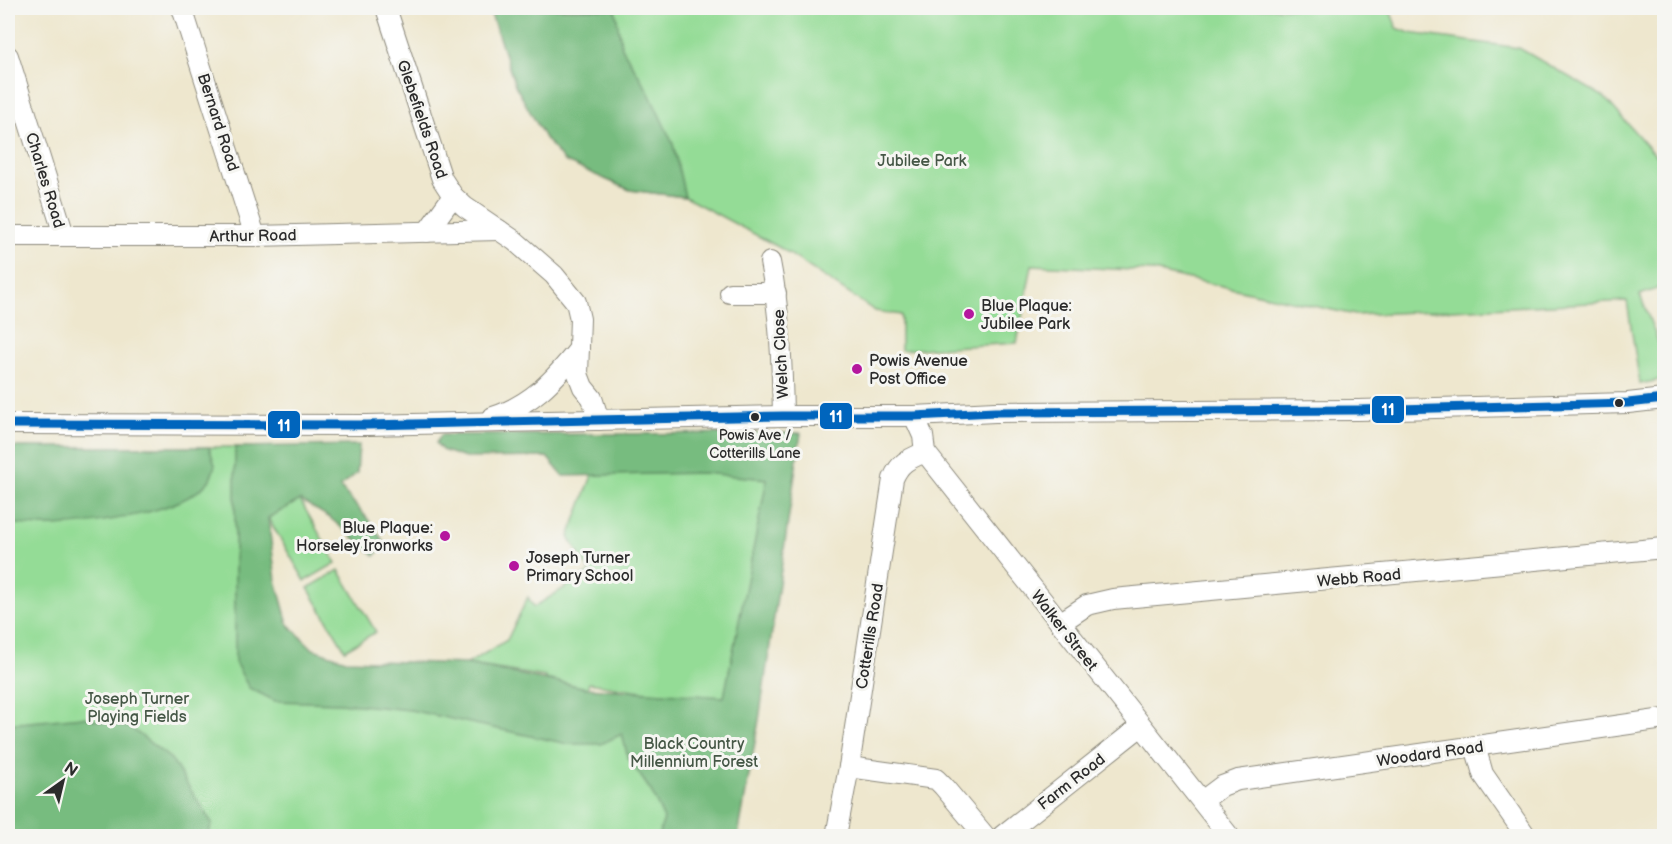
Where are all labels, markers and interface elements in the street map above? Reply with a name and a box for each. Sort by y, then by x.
street label: Glebefields Road [392,58,451,181]
street label: Bernard Road [193,71,242,174]
street label: Charles Road [21,130,68,231]
park label: Jubilee Park [878,152,967,171]
street label: Arthur Road [209,226,297,247]
place label: Blue Plaque: Jubilee Park [981,297,1072,334]
marker: Blue Plaque: Jubilee Park [962,307,976,321]
street label: Welch Close [770,308,793,399]
place label: Powis Avenue Post Office [869,352,968,389]
marker: Powis Avenue Post Office [850,362,864,376]
line badge: 11 [1371,395,1405,424]
unlabelled marker [1613,397,1625,409]
text: 11 [1381,401,1395,420]
line badge: 11 [819,402,853,430]
text: 11 [829,408,843,427]
line badge: 11 [267,410,301,439]
marker: Powis Ave / Cotterills Lane [749,411,761,423]
text: 11 [277,417,291,436]
place label: Powis Ave / Cotterills Lane [709,427,801,462]
place label: Blue Plaque: Horseley Ironworks [296,519,433,556]
marker: Blue Plaque: Horseley Ironworks [438,529,452,543]
place label: Joseph Turner Primary School [526,549,633,586]
marker: Joseph Turner Primary School [507,559,521,573]
street label: Webb Road [1316,565,1402,592]
street label: Cotterills Road [853,582,888,690]
street label: Walker Street [1026,587,1101,675]
park label: Joseph Turner Playing Fields [85,690,189,727]
park label: Black Country Millennium Forest [630,735,758,772]
street label: Woodard Road [1376,738,1485,771]
street label: Farm Road [1034,750,1109,814]
north arrow [33,751,93,811]
text: N [60,759,81,781]

